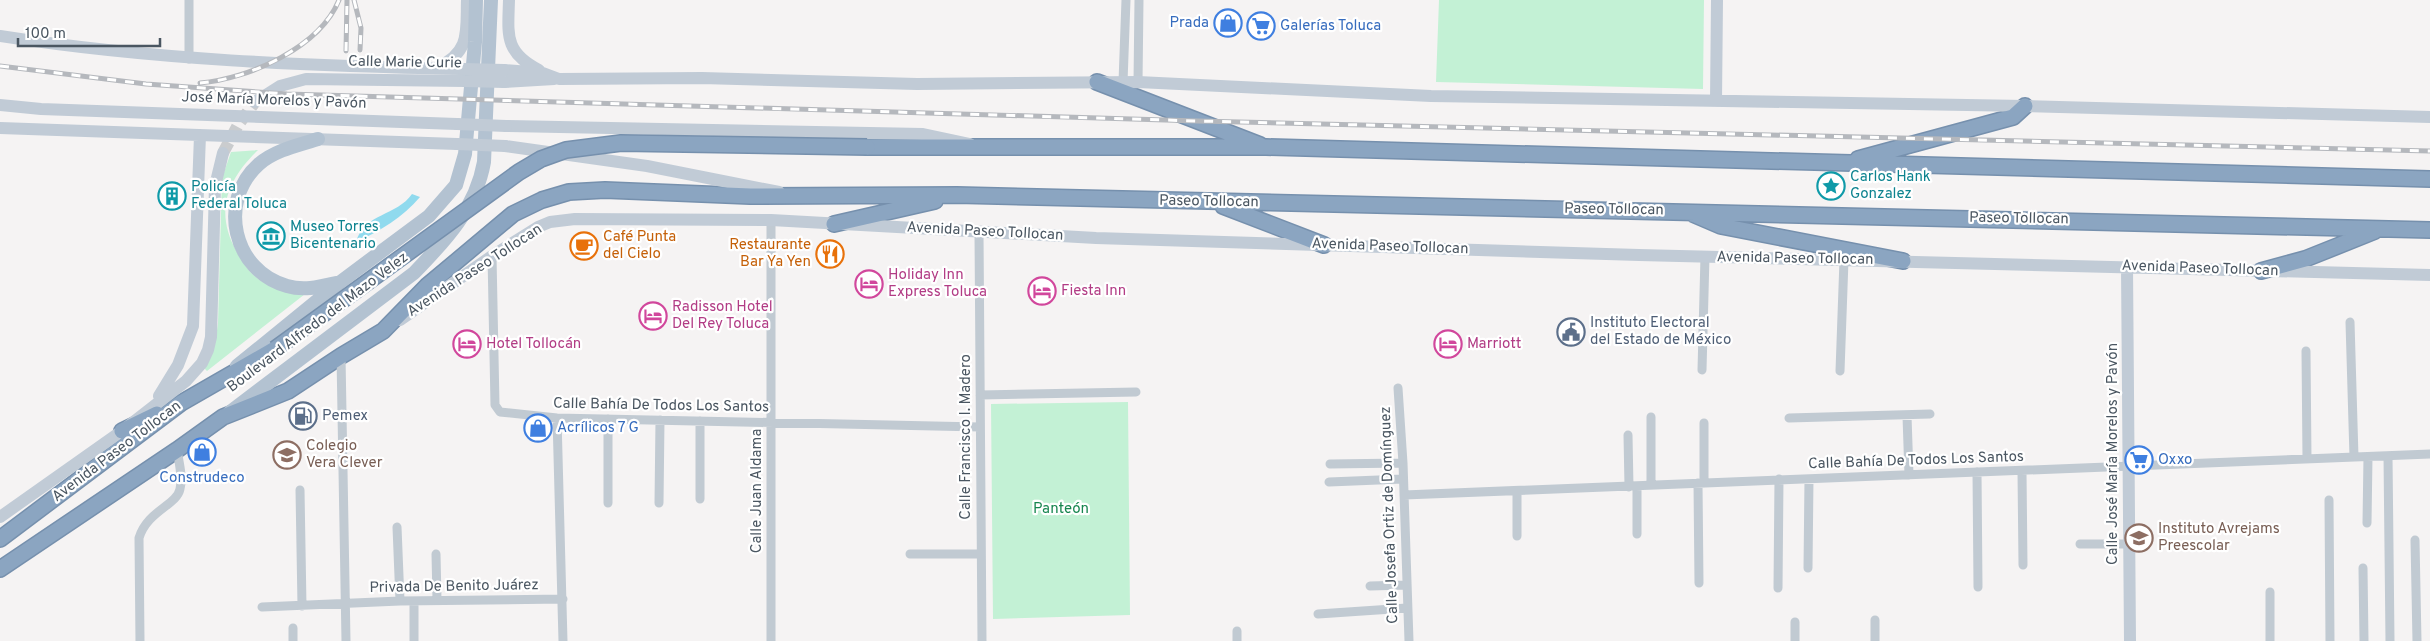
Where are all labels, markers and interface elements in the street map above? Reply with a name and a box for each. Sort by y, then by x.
shop icon: Prada [1213,8,1243,38]
supermarket icon: Galerías Toluca [1246,11,1276,41]
place label: Prada [1170,14,1209,33]
scale bar [18,15,160,47]
place label: Galerías Toluca [1280,17,1381,36]
text: 100 m [25,25,66,44]
street label: Calle Marie Curie [348,53,462,73]
street label: José María Morelos y Pavón [181,88,367,114]
place label: Carlos Hank Gonzalez [1850,168,1931,204]
place icon: Carlos Hank Gonzalez [1816,171,1846,201]
place label: Policía Federal Toluca [191,178,287,214]
building icon: Policía Federal Toluca [157,181,187,211]
street label: Paseo Tollocan [1159,192,1259,212]
street label: Paseo Tollocan [1564,200,1664,220]
street label: Paseo Tollocan [1969,209,2069,229]
place label: Museo Torres Bicentenario [290,218,379,254]
street label: Avenida Paseo Tollocan [906,218,1064,246]
street label: Avenida Paseo Tollocan [404,220,546,322]
museum icon: Museo Torres Bicentenario [256,221,286,251]
place label: Café Punta del Cielo [603,228,676,264]
cafe icon: Café Punta del Cielo [569,231,599,261]
street label: Avenida Paseo Tollocan [1311,235,1469,259]
place label: Restaurante Bar Ya Yen [729,236,811,272]
restaurant icon: Restaurante Bar Ya Yen [815,239,845,269]
street label: Avenida Paseo Tollocan [1716,248,1874,270]
street label: Boulevard Alfredo del Mazo Velez [224,249,412,397]
street label: Avenida Paseo Tollocan [2121,257,2279,281]
place label: Holiday Inn Express Toluca [888,266,987,302]
hotel icon: Holiday Inn Express Toluca [854,269,884,299]
hotel icon: Fiesta Inn [1027,276,1057,306]
place label: Fiesta Inn [1061,282,1126,301]
place label: Radisson Hotel Del Rey Toluca [672,298,773,334]
hotel icon: Radisson Hotel Del Rey Toluca [638,301,668,331]
place label: Instituto Electoral del Estado de México [1590,314,1731,350]
public building icon: Instituto Electoral del Estado de México [1556,317,1586,347]
hotel icon: Hotel Tollocán [452,329,482,359]
hotel icon: Marriott [1433,329,1463,359]
place label: Hotel Tollocán [486,335,581,354]
place label: Marriott [1467,335,1521,354]
street label: Calle José María Morelos y Pavón [2104,343,2123,565]
street label: Calle Francisco I. Madero [957,354,976,520]
street label: Calle Bahía De Todos Los Santos [553,395,769,417]
street label: Avenida Paseo Tollocan [49,397,185,507]
fuel station icon: Pemex [288,401,318,431]
street label: Calle Josefa Ortiz de Domínguez [1377,406,1403,624]
place label: Pemex [322,407,368,426]
shop icon: Acrílicos 7 G [523,413,553,443]
place label: Acrílicos 7 G [557,419,639,438]
street label: Calle Juan Aldama [748,429,767,553]
shop icon: Construdeco [187,437,217,467]
place label: Colegio Vera Clever [306,437,383,473]
school or university icon: Colegio Vera Clever [272,440,302,470]
supermarket icon: Oxxo [2124,445,2154,475]
street label: Calle Bahía De Todos Los Santos [1808,448,2024,474]
place label: Oxxo [2158,451,2192,470]
place label: Construdeco [159,469,245,488]
park label: Panteón [1033,500,1089,519]
place label: Instituto Avrejams Preescolar [2158,520,2280,556]
school or university icon: Instituto Avrejams Preescolar [2124,523,2154,553]
street label: Privada De Benito Juárez [369,576,539,598]

